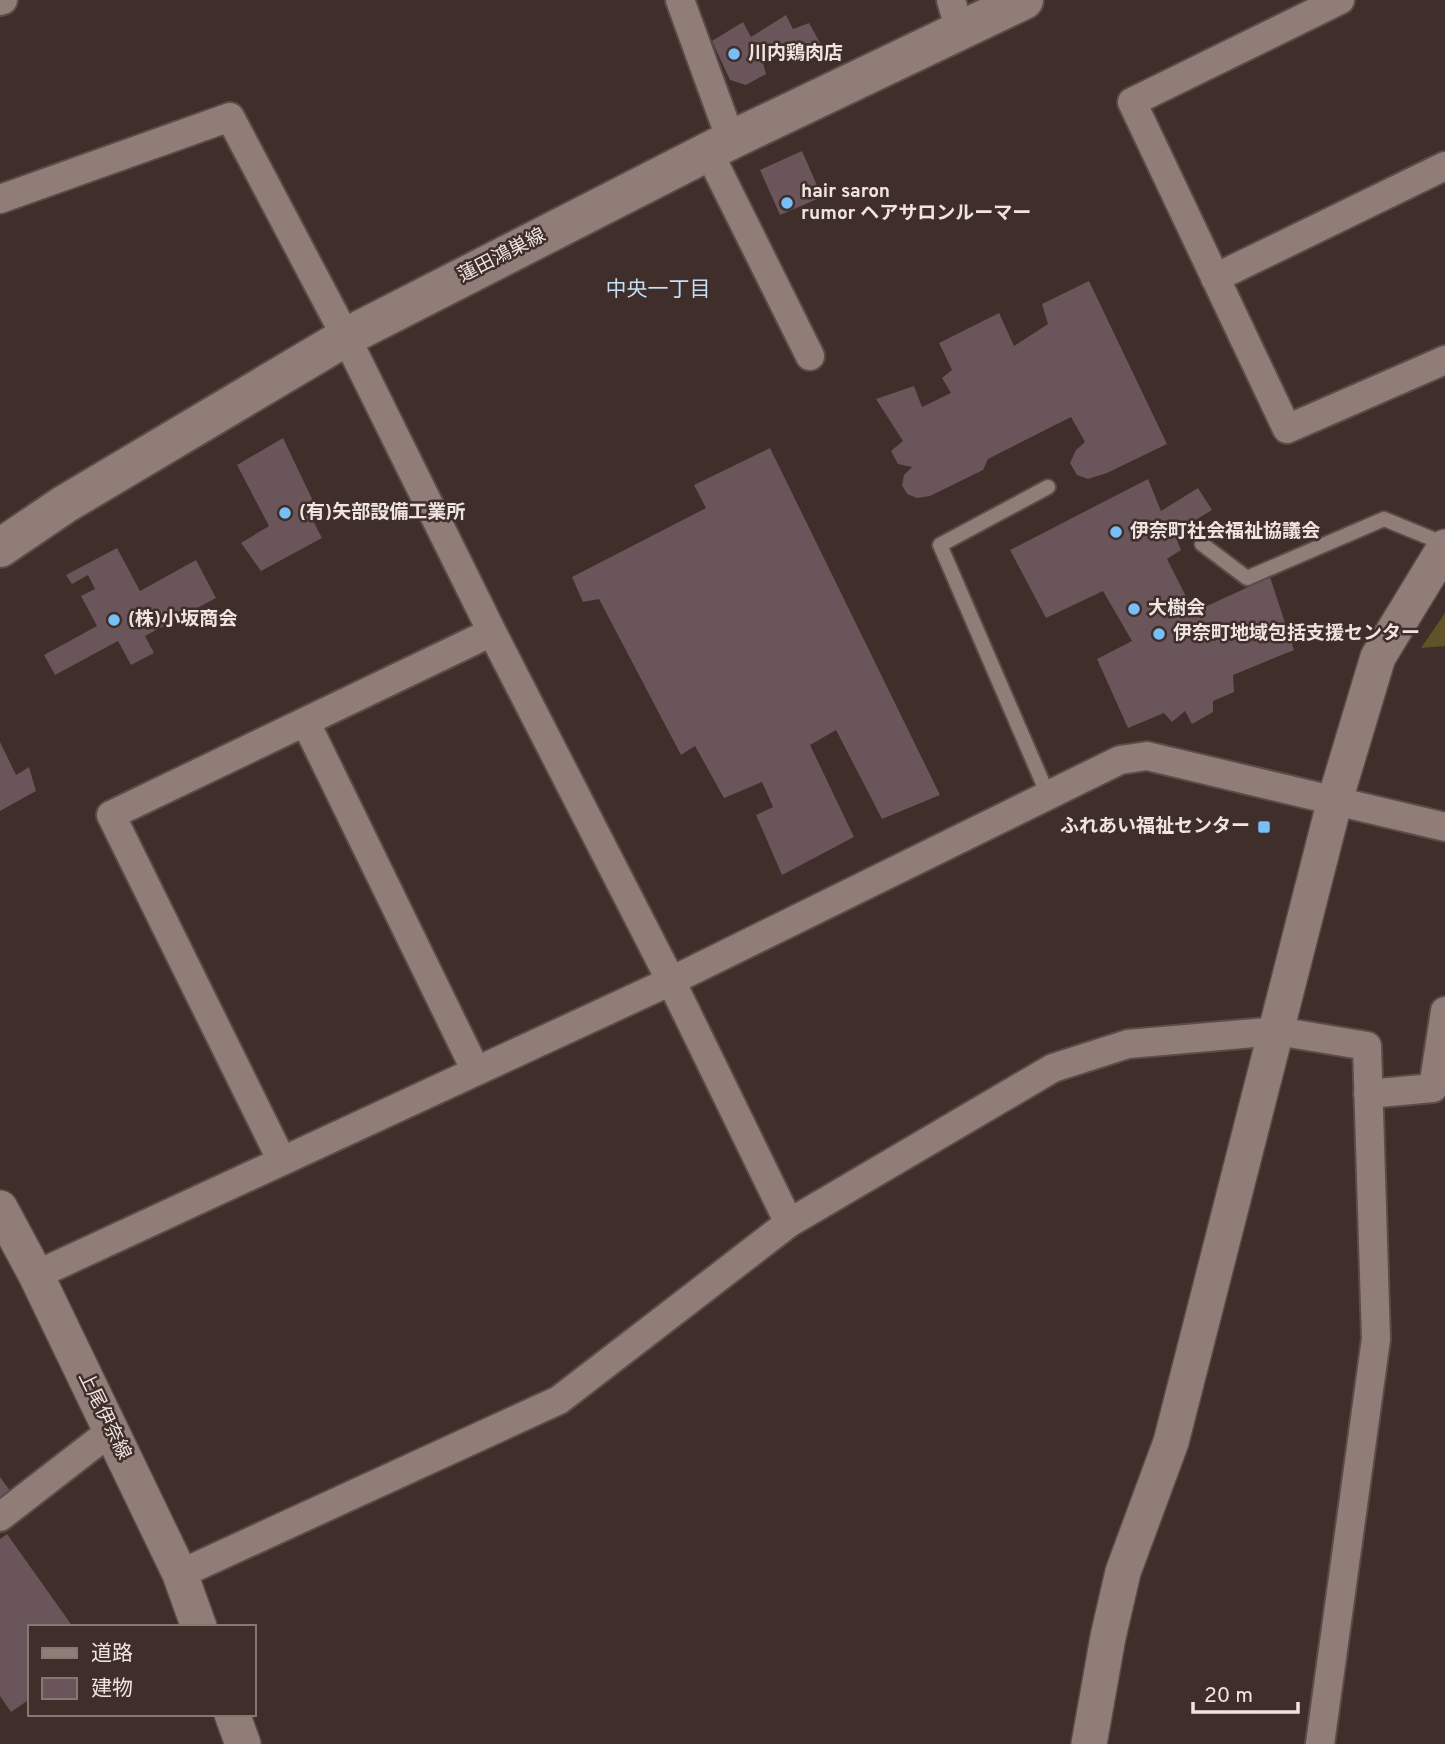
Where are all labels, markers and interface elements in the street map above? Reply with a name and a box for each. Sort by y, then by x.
place label: 川内鶏肉店 [748,42,843,66]
marker: 川内鶏肉店 [726,46,742,62]
place label: hair saron rumor ヘアサロンルーマー [801,180,1031,226]
marker: hair saron rumor ヘアサロンルーマー [779,195,795,211]
street label: 蓮田鴻巣線 [454,224,550,288]
district label: 中央一丁目 [606,277,711,304]
place label: (有)矢部設備工業所 [299,501,465,525]
marker: (有)矢部設備工業所 [277,505,293,521]
place label: 伊奈町社会福祉協議会 [1130,520,1320,544]
marker: 伊奈町社会福祉協議会 [1108,524,1124,540]
place label: 大樹会 [1148,597,1205,621]
marker: 大樹会 [1126,601,1142,617]
place label: (株)小坂商会 [128,608,237,632]
marker: (株)小坂商会 [106,612,122,628]
place label: 伊奈町地域包括支援センター [1173,622,1420,646]
marker: 伊奈町地域包括支援センター [1151,626,1167,642]
place label: ふれあい福祉センター [1060,815,1250,839]
marker: ふれあい福祉センター [1256,819,1272,835]
street label: 上尾伊奈線 [72,1368,136,1464]
legend [28,1625,256,1716]
text: 道路 [91,1641,133,1668]
scale bar [1193,1670,1298,1714]
text: 建物 [91,1676,133,1703]
text: 20 m [1204,1683,1253,1710]

